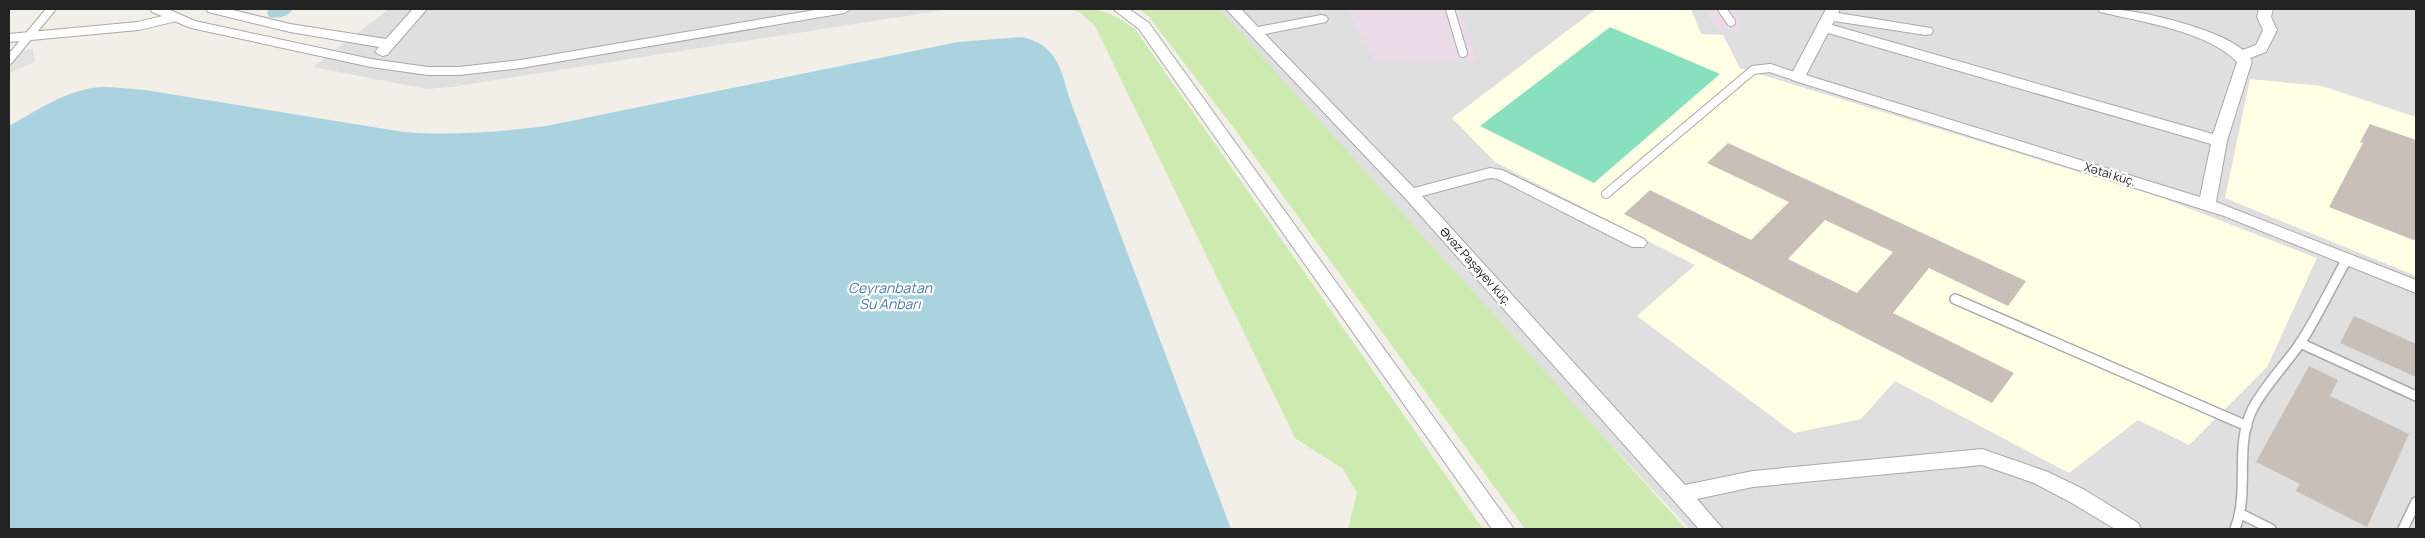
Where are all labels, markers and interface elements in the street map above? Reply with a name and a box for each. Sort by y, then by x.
street label: Xətai küç. [2082,158,2138,190]
street label: Əvəz Paşayev küç. [1436,223,1516,309]
water label: Ceyranbatan Su Anbarı [848,278,933,313]

